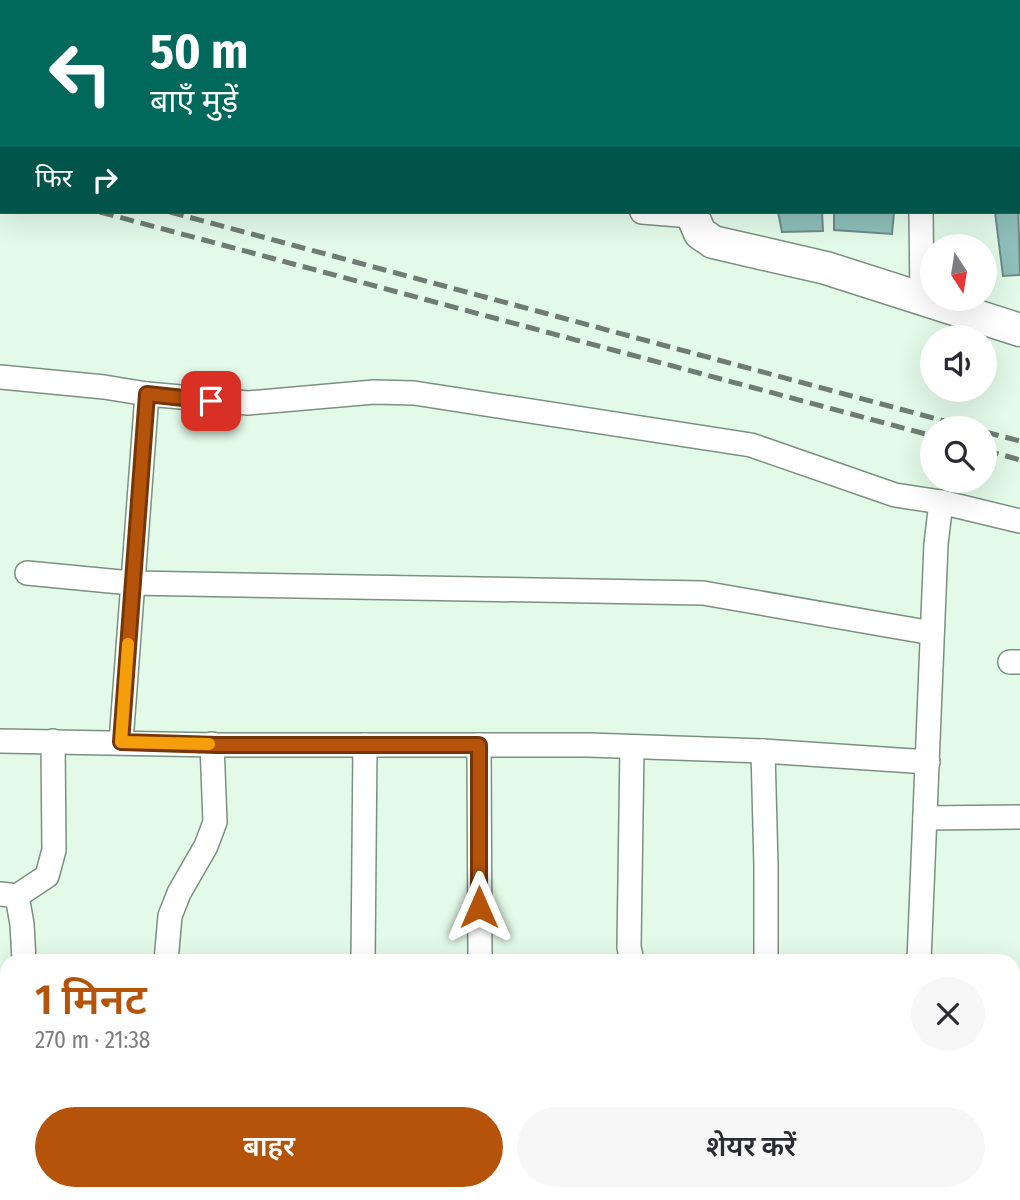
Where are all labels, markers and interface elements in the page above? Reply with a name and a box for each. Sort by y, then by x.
text: 50 m [150,22,248,81]
icon: left [35,28,126,119]
text: बाएँ मुड़ें [150,82,238,120]
icon: right [86,161,124,199]
text: फिर [35,163,72,194]
north arrow [920,234,998,312]
map controls [920,234,997,493]
button: sound [920,325,997,402]
pin [181,371,241,431]
icon: arrive [192,382,230,420]
button: search [920,416,997,493]
position arrow [442,870,516,944]
text: 1 मिनट [35,975,147,1025]
button: close [911,977,985,1051]
text: 270 m · 21:38 [35,1026,150,1054]
button: बाहर [35,1107,503,1187]
button: शेयर करें [517,1107,985,1187]

